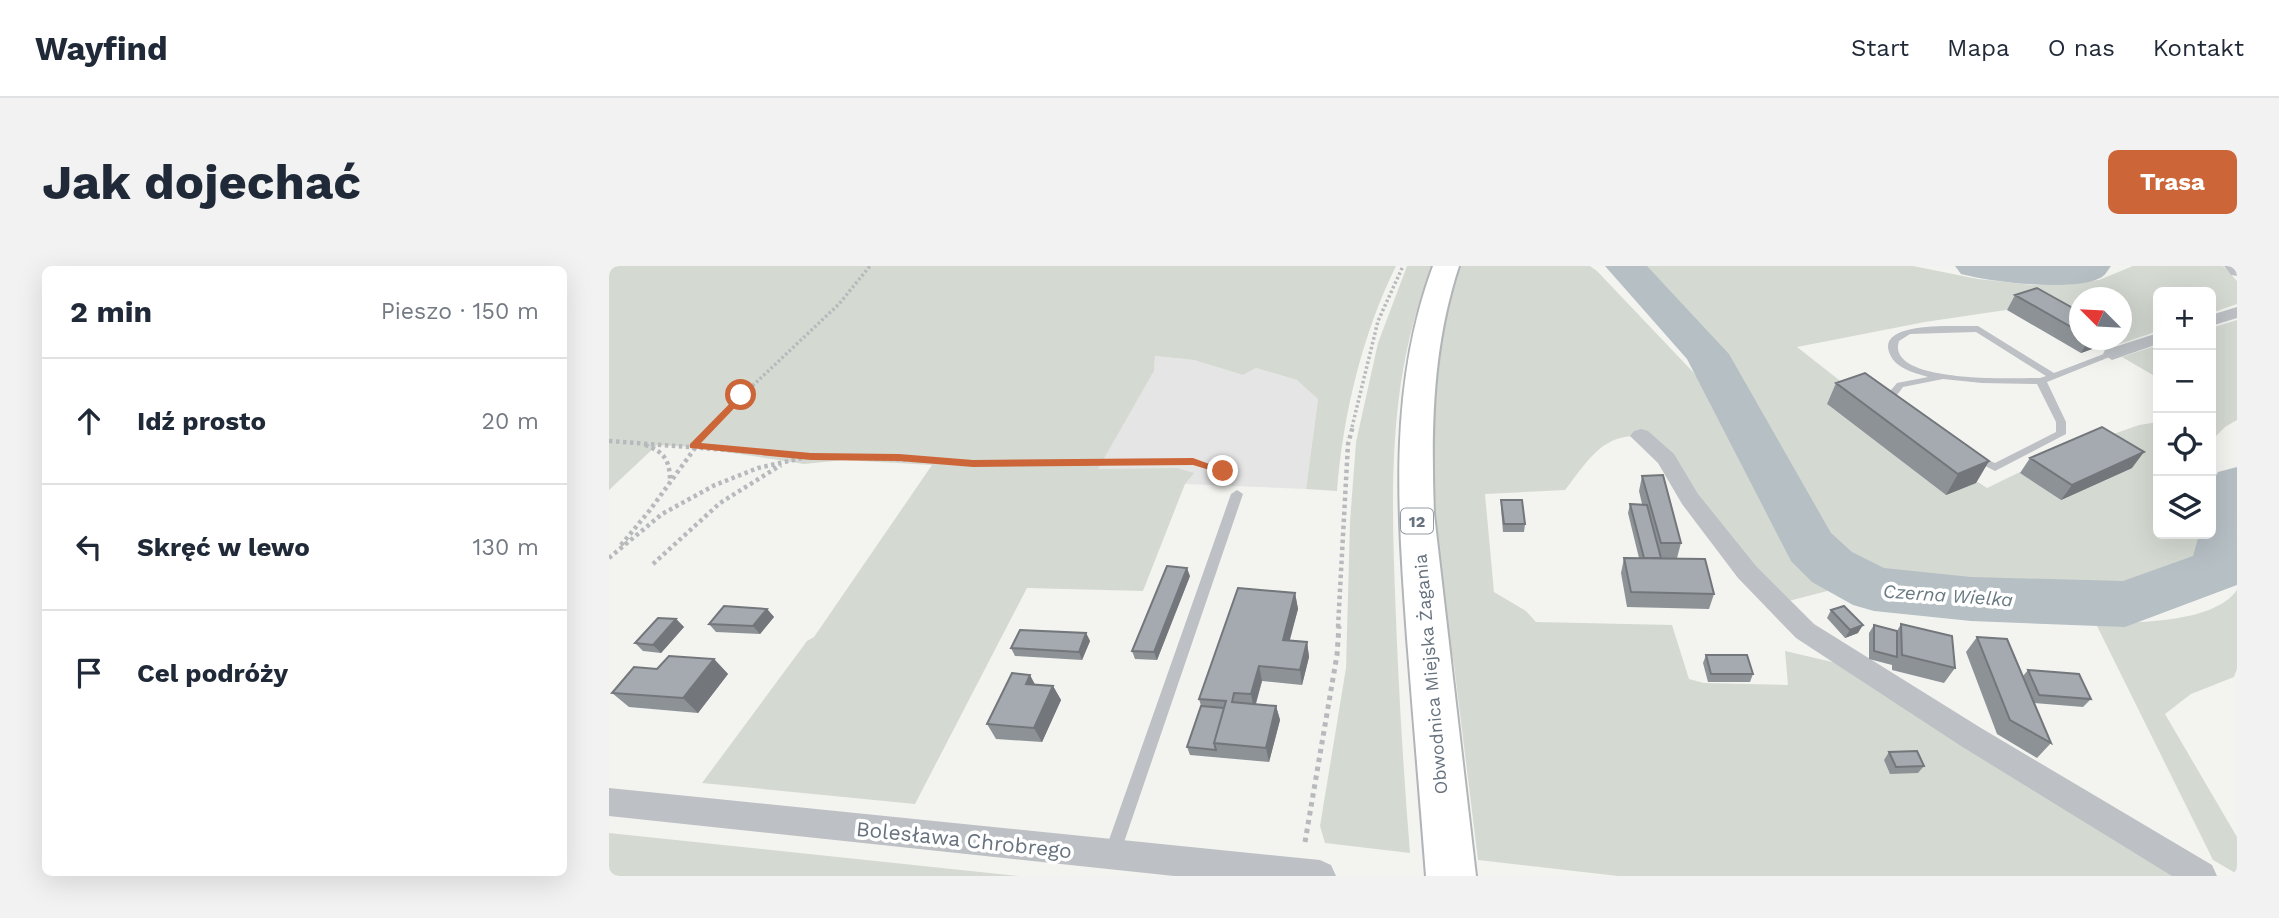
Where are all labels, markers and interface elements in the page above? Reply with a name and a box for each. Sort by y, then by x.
text: Wayfind [35,29,168,68]
text: Start [1851,34,1909,62]
text: Mapa [1947,34,2010,62]
text: O nas [2048,34,2115,62]
text: Kontakt [2153,34,2244,62]
button: Trasa [2108,150,2237,214]
text: Jak dojechać [42,153,361,211]
north arrow [2069,287,2132,350]
map controls [2153,287,2216,539]
button: + [2153,287,2216,350]
text: 2 min [70,294,152,329]
text: Pieszo · 150 m [381,298,539,325]
button: − [2153,350,2216,413]
route start [725,379,756,410]
icon: ahead [70,402,108,440]
text: Idź prosto [137,406,266,436]
text: 20 m [482,408,539,435]
button: locate [2153,413,2216,476]
route end [1207,455,1238,486]
button: layers [2153,476,2216,539]
road number: 12 [1401,509,1433,534]
icon: left [70,528,108,566]
text: Skręć w lewo [137,532,310,562]
text: 130 m [473,534,539,561]
street label: Obwodnica Miejska Żagania [1410,553,1451,795]
water label: Czerna Wielka [1882,579,2014,612]
icon: arrive [70,654,108,692]
text: Cel podróży [137,658,288,688]
street label: Bolesława Chrobrego [855,816,1073,863]

